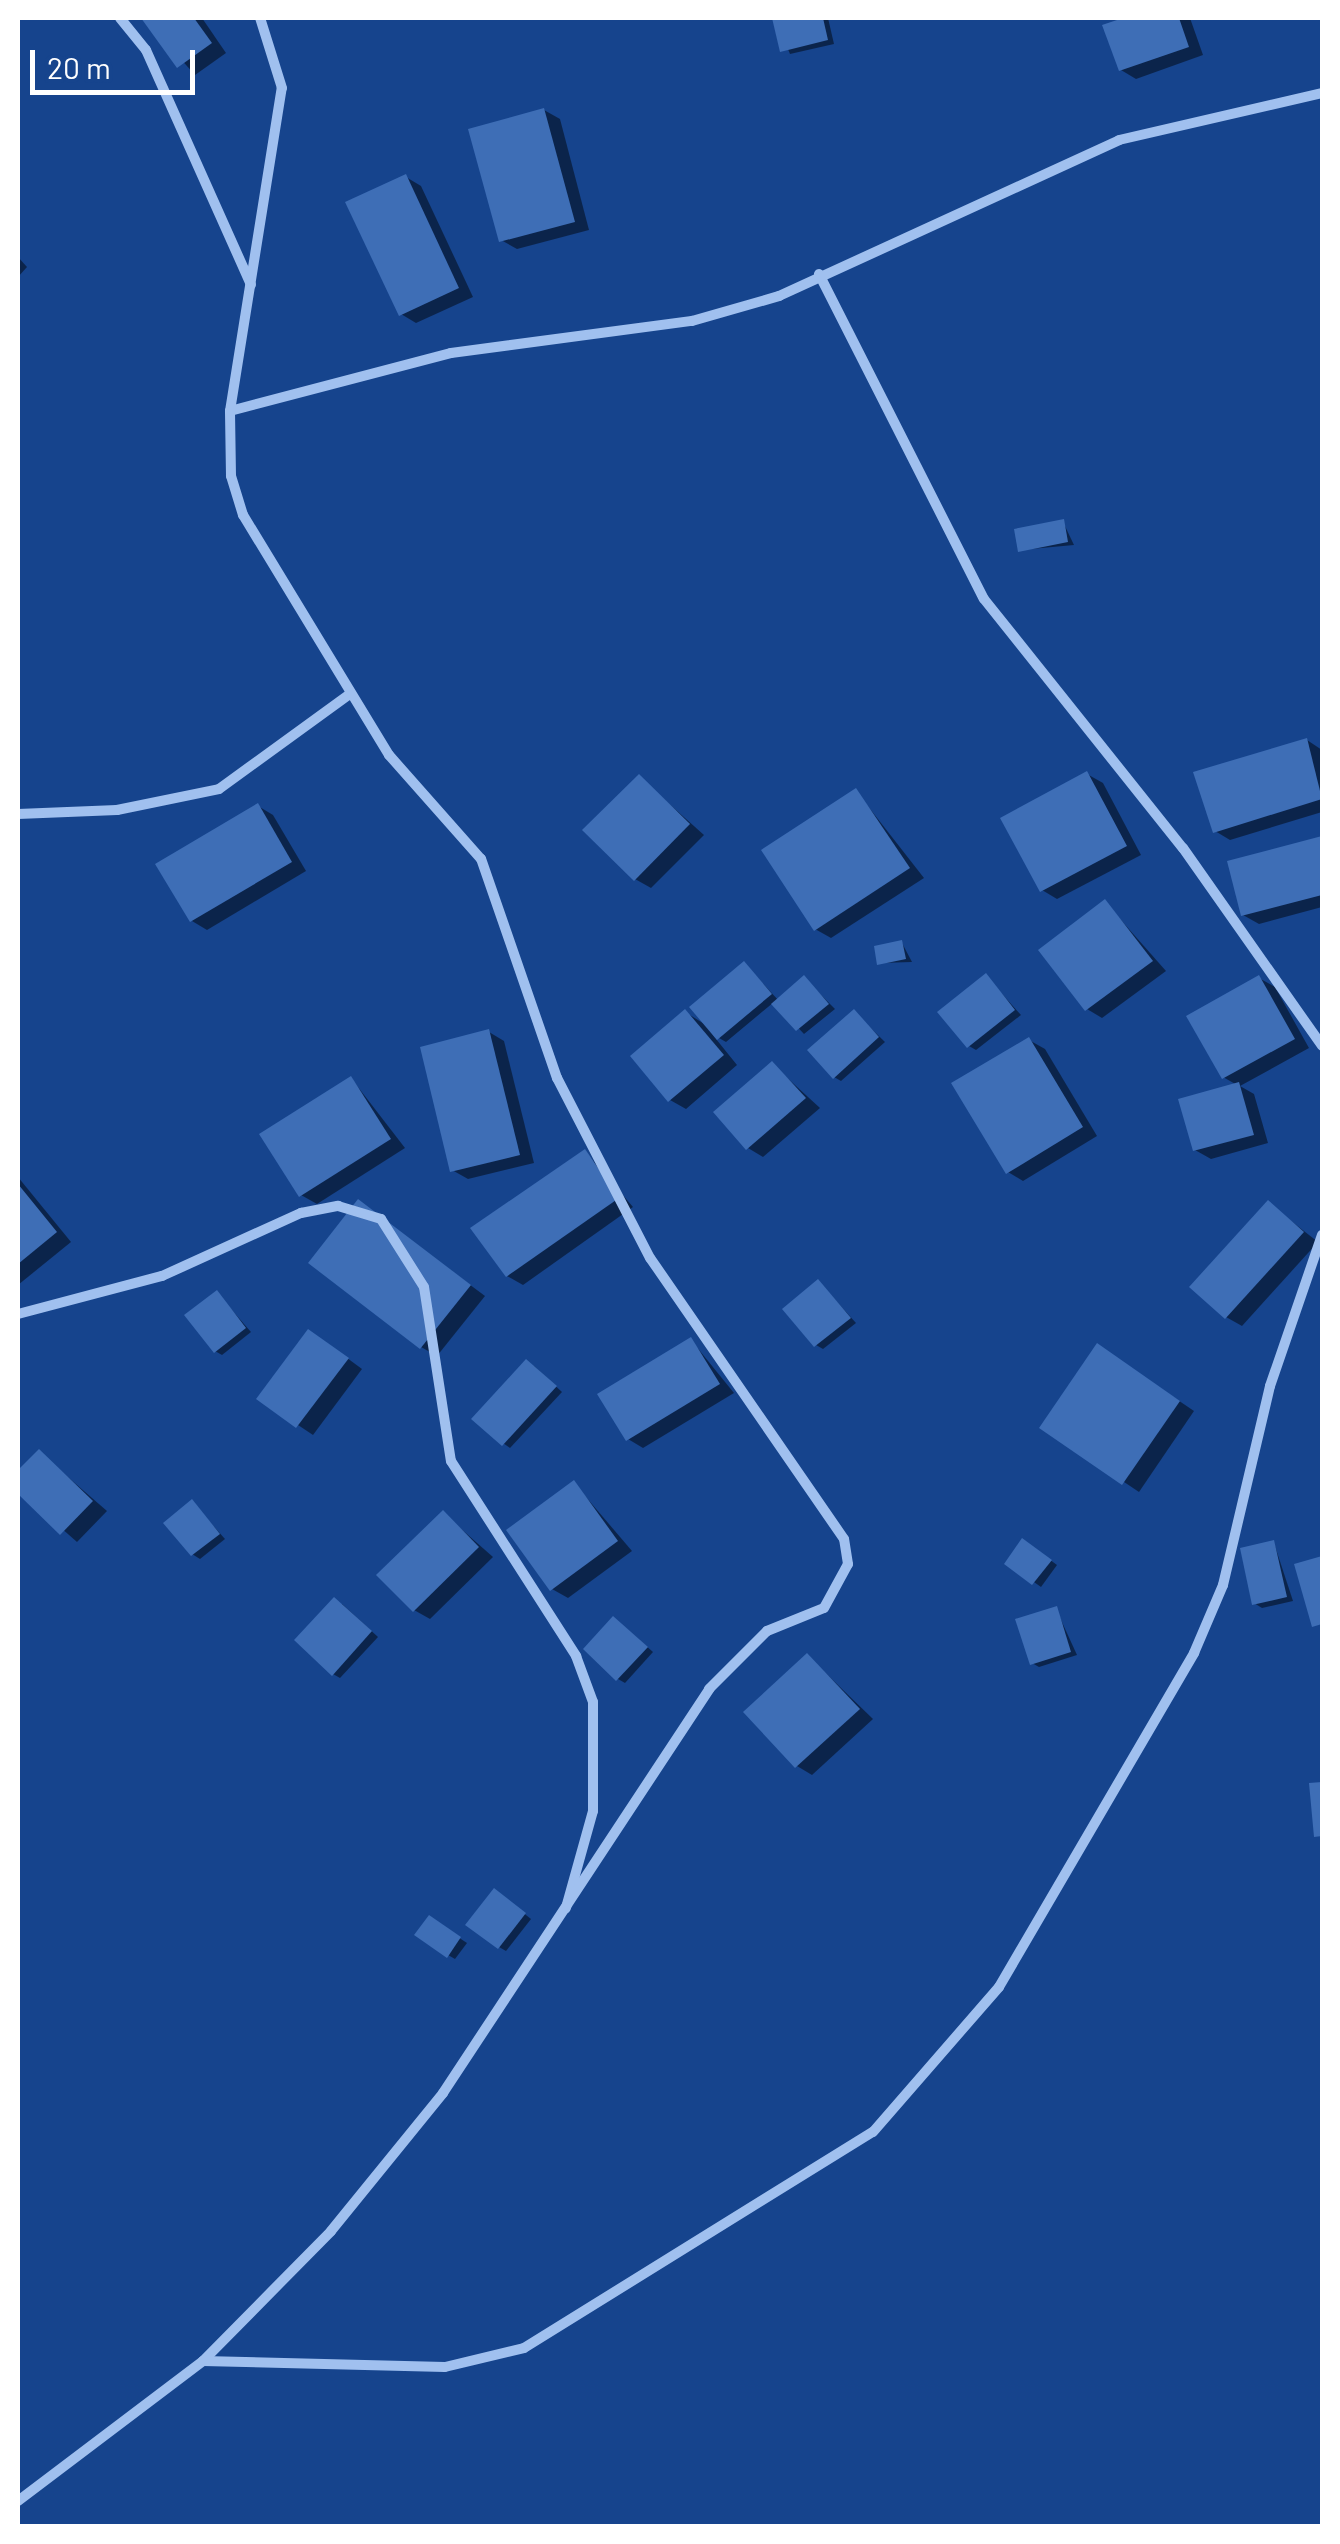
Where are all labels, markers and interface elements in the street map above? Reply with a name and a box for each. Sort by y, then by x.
scale bar [35,30,200,92]
text: 20 m [47,49,111,85]

